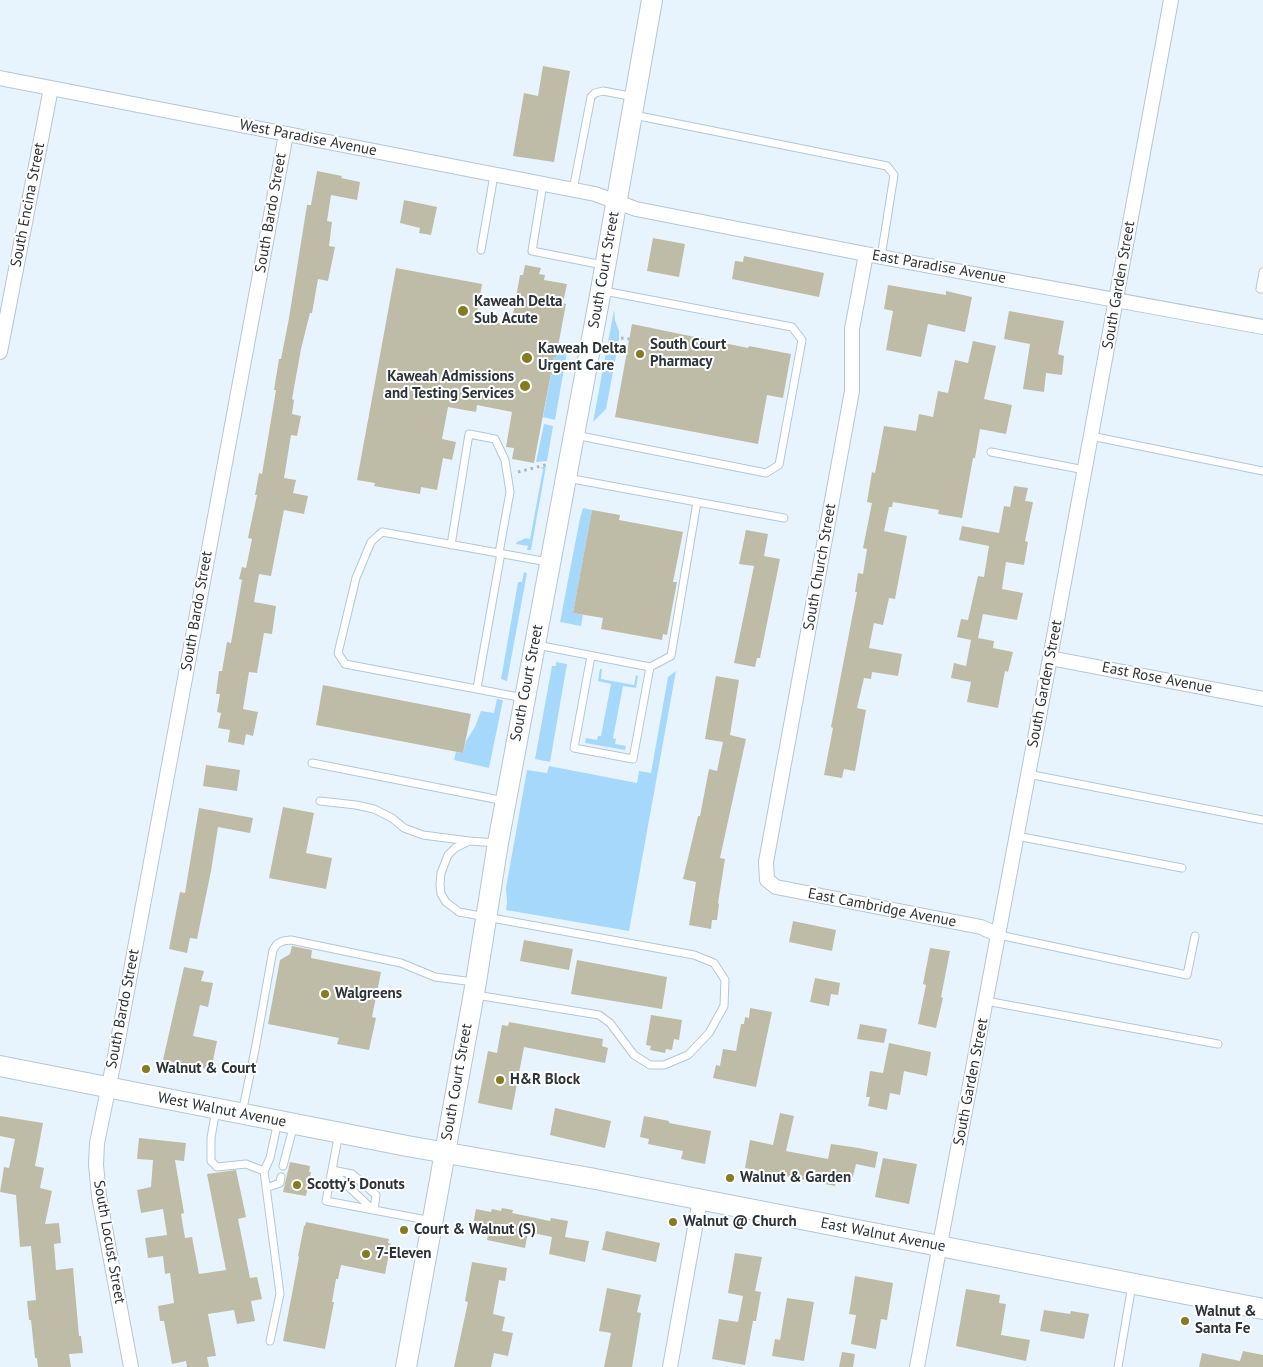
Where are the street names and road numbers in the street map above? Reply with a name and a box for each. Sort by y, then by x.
street label: West Paradise Avenue [238,116,378,160]
street label: South Encina Street [7,141,49,269]
street label: South Bardo Street [252,152,290,274]
street label: South Court Street [585,210,623,330]
street label: South Garden Street [1099,220,1139,350]
street label: East Paradise Avenue [871,246,1007,288]
street label: South Church Street [800,502,840,632]
street label: South Bardo Street [178,550,216,672]
street label: South Garden Street [1024,619,1066,749]
street label: South Court Street [507,623,547,743]
street label: East Rose Avenue [1100,658,1214,698]
street label: East Cambridge Avenue [806,885,958,931]
street label: South Bardo Street [103,948,143,1070]
street label: South Garden Street [950,1017,992,1147]
street label: South Court Street [438,1022,476,1142]
street label: West Walnut Avenue [156,1089,288,1131]
street label: South Locust Street [89,1179,129,1305]
street label: East Walnut Avenue [819,1214,947,1256]

